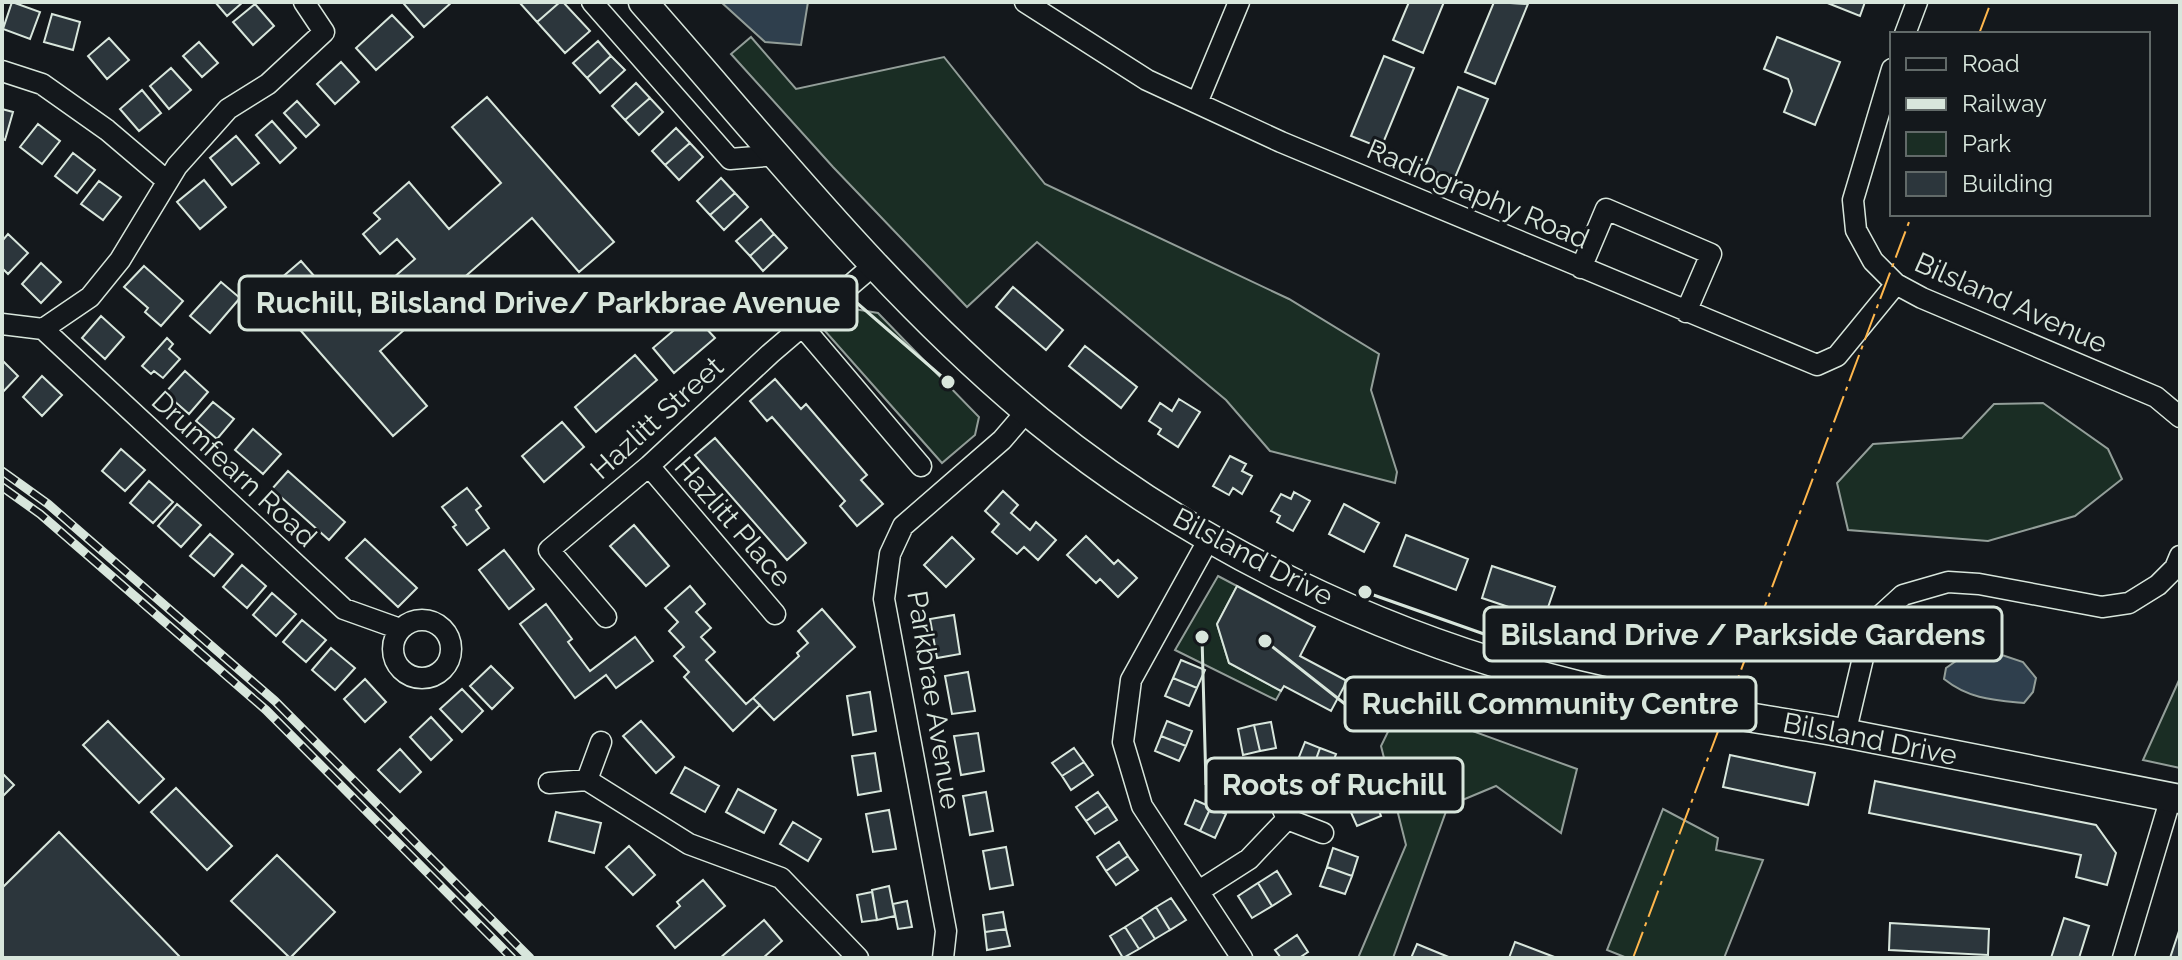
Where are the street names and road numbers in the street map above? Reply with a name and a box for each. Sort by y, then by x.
street label: Radiography Road [1362,132,1594,256]
street label: Bilsland Avenue [1910,246,2112,360]
street label: Hazlitt Street [584,350,730,486]
street label: Drumfearn Road [145,384,323,554]
street label: Hazlitt Place [668,450,798,594]
street label: Bilsland Drive [1167,501,1339,613]
street label: Parkbrae Avenue [900,589,968,811]
street label: Bilsland Drive [1780,706,1960,772]

